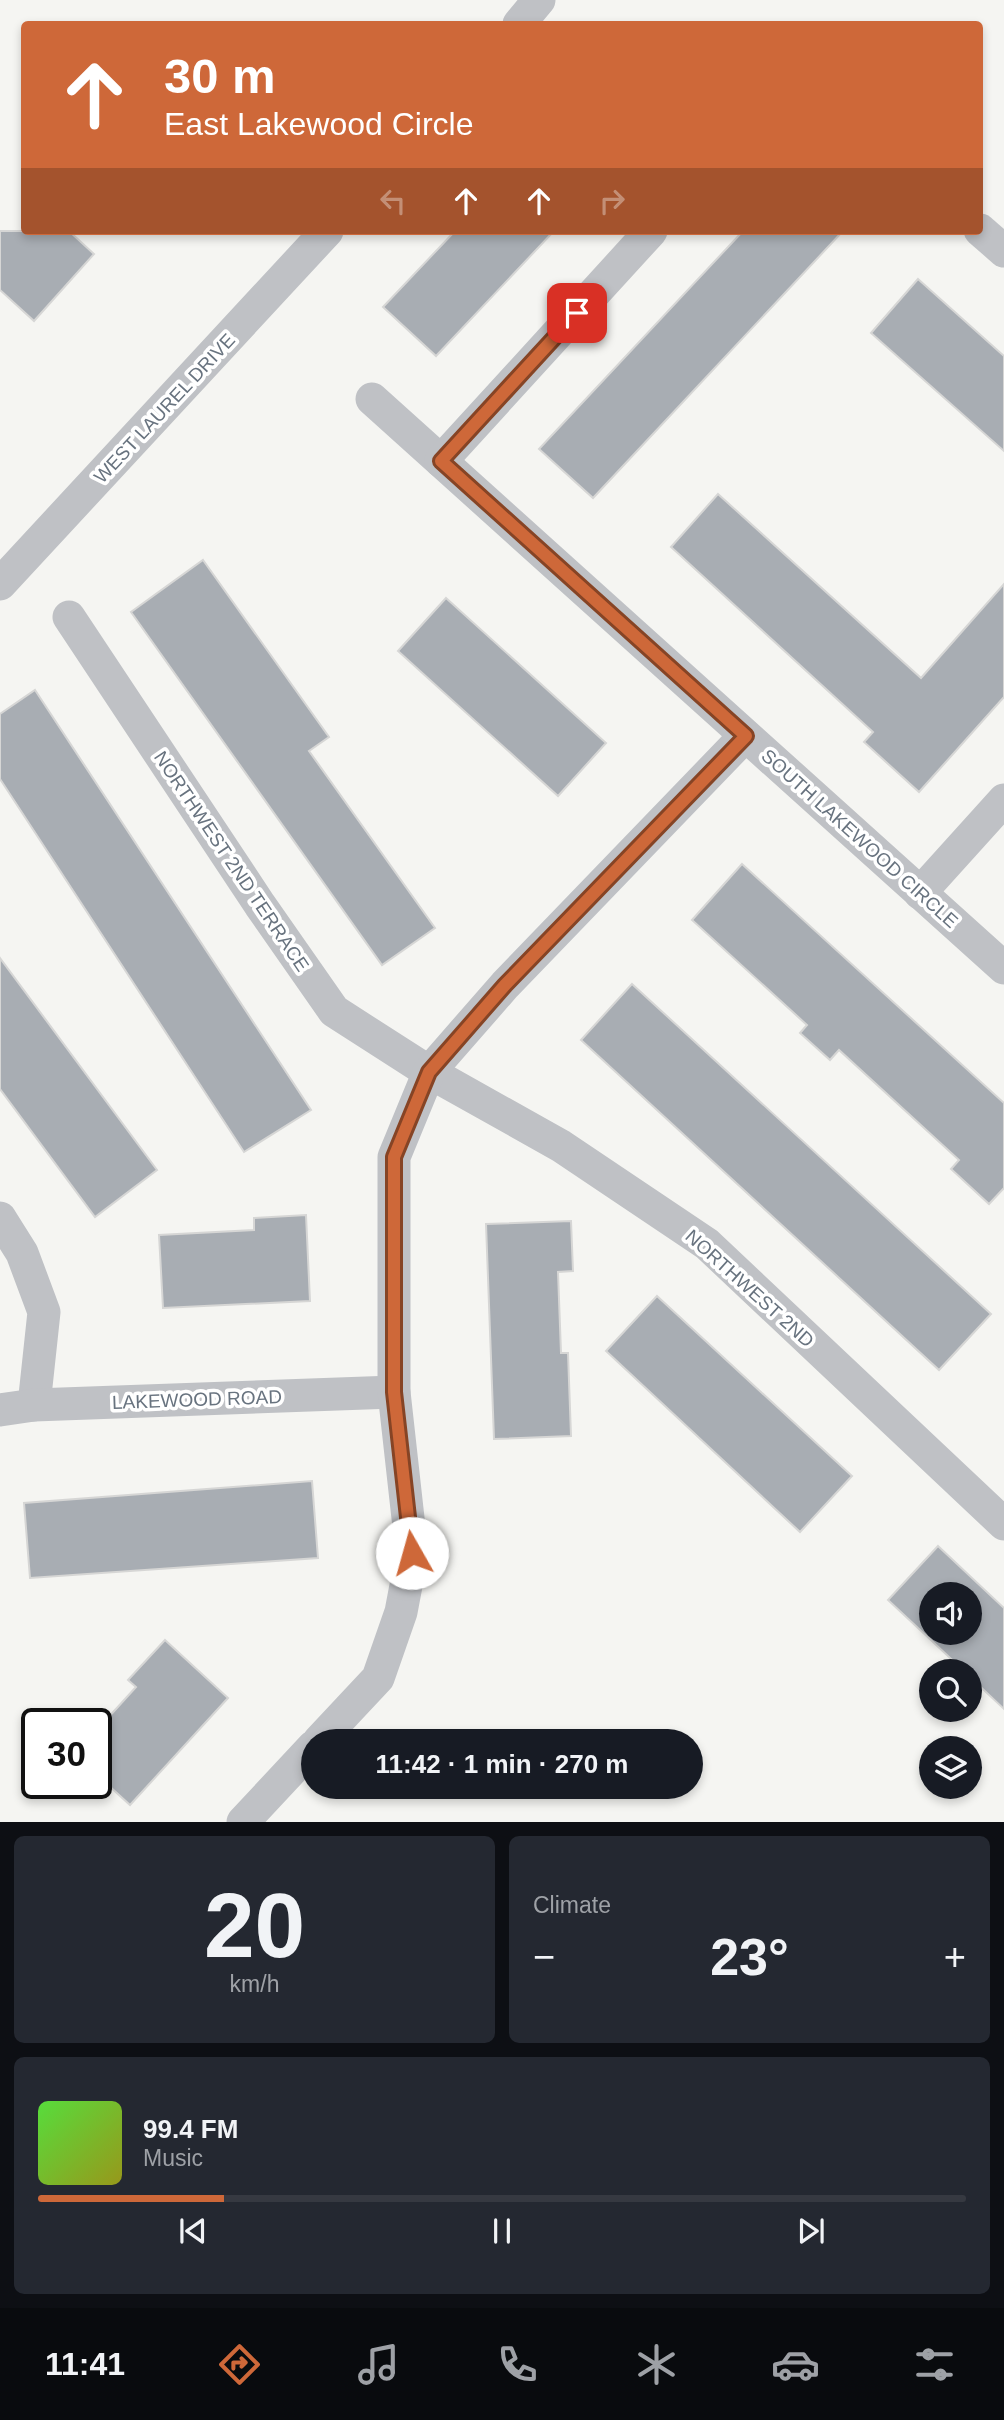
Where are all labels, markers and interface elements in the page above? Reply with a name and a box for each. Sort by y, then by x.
icon: ahead [49,49,140,140]
text: 30 m [164,49,276,103]
text: East Lakewood Circle [164,106,473,142]
icon: left [374,182,412,220]
icon: ahead [447,182,485,220]
icon: ahead [520,182,558,220]
icon: right [593,182,631,220]
pin [547,283,607,343]
icon: arrive [558,294,596,332]
street label: WEST LAUREL DRIVE [90,329,239,487]
street label: SOUTH LAKEWOOD CIRCLE [757,745,962,932]
street label: NORTHWEST 2ND TERRACE [150,747,313,975]
street label: NORTHWEST 2ND [681,1225,818,1351]
street label: LAKEWOOD ROAD [112,1386,282,1413]
position arrow [375,1516,449,1590]
map controls [919,1582,982,1799]
button: sound [919,1582,982,1645]
button: search [919,1659,982,1722]
speed limit sign: 30 [21,1708,112,1799]
button: layers [919,1736,982,1799]
text: 11:42 · 1 min · 270 m [376,1749,628,1779]
text: 20 [204,1875,305,1976]
text: Climate [533,1892,611,1918]
text: 23° [710,1928,789,1986]
text: − [533,1936,555,1978]
text: + [944,1936,966,1978]
text: km/h [230,1971,279,1997]
text: 99.4 FM [143,2114,238,2144]
text: Music [143,2145,203,2171]
icon: previous [174,2212,212,2250]
icon: pause [483,2212,521,2250]
icon: next [792,2212,830,2250]
icon: directions [215,2340,264,2389]
icon: music [354,2340,403,2389]
icon: phone [493,2340,542,2389]
icon: climate [632,2340,681,2389]
icon: car [771,2340,820,2389]
icon: filters [910,2340,959,2389]
text: 11:41 [45,2346,125,2382]

